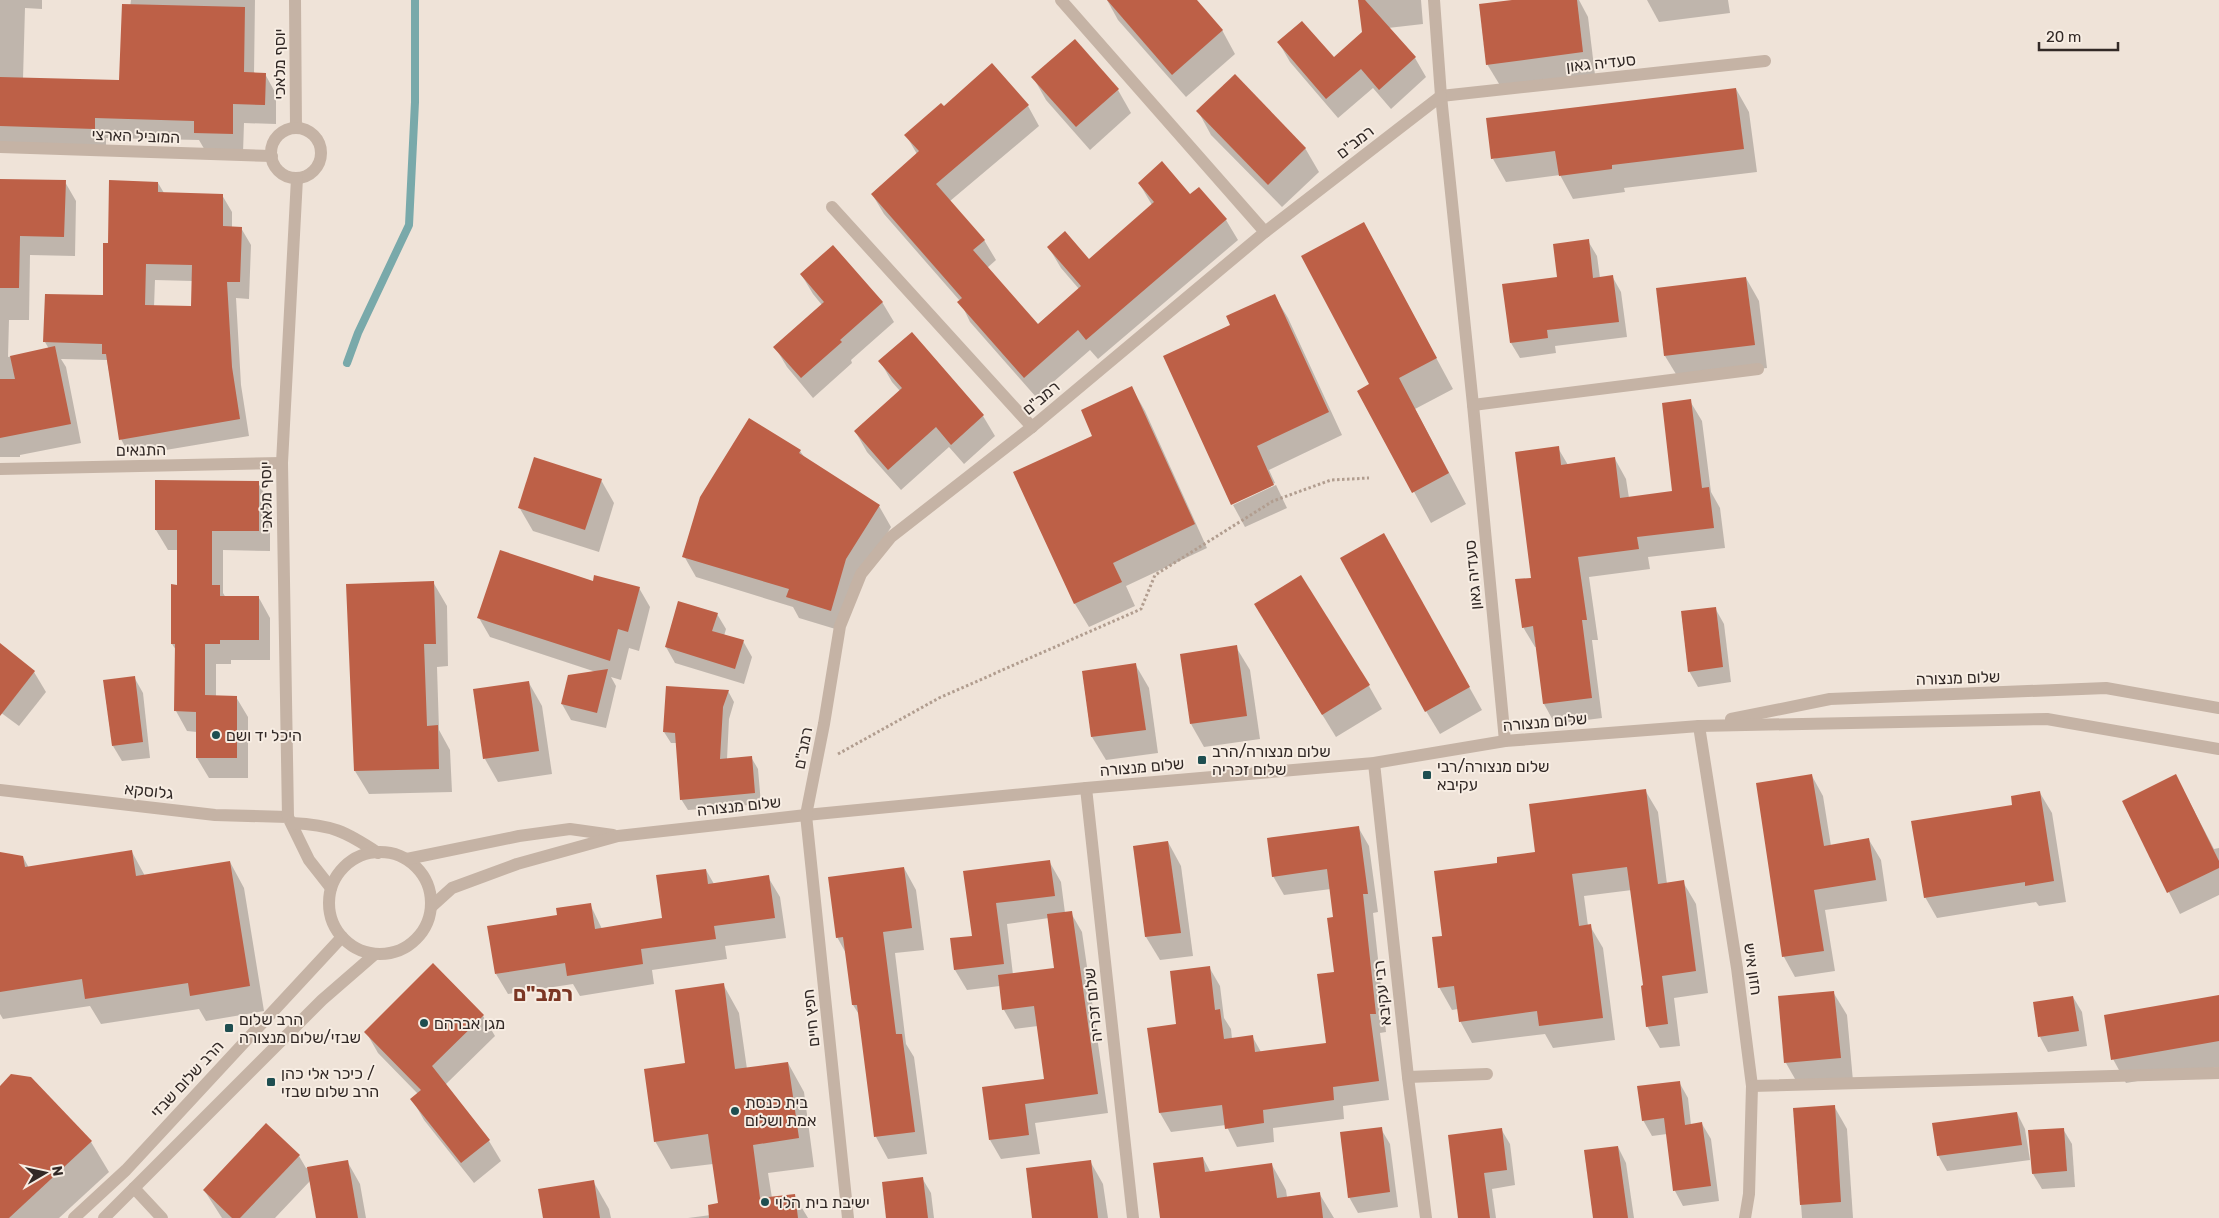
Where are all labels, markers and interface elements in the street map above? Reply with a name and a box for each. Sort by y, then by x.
scale bar [2039,20,2118,52]
street label: יוסף מלאכי [270,28,289,100]
text: 20 m [2046,28,2081,46]
street label: סעדיה גאון [1565,50,1637,76]
street label: רמב"ם [1332,121,1378,163]
street label: המוביל הארצי [91,125,181,147]
street label: רמב"ם [1019,377,1063,419]
street label: התנאים [116,440,166,460]
street label: יוסף מלאכי [256,461,276,533]
street label: סעדיה גאון [1460,539,1486,611]
street label: שלום מנצורה [1915,667,2001,689]
street label: שלום מנצורה [1502,709,1588,735]
street label: רמב"ם [790,725,816,771]
place label: היכל יד ושם [226,726,302,745]
marker: היכל יד ושם [210,729,222,741]
place label: שלום מנצורה/הרב שלום זכריה [1212,742,1331,779]
street label: שלום מנצורה [1099,754,1185,780]
marker: שלום מנצורה/הרב שלום זכריה [1196,754,1208,766]
place label: שלום מנצורה/רבי עקיבא [1437,757,1549,794]
marker: שלום מנצורה/רבי עקיבא [1421,769,1433,781]
street label: גלוסקא [124,779,174,803]
street label: שלום מנצורה [696,792,782,820]
street label: חזון איש [1740,942,1766,996]
street label: רבי עקיבא [1369,959,1395,1027]
street label: שלום זכריה [1080,967,1106,1043]
district label: רמב"ם [513,981,573,1006]
street label: חפץ חיים [799,988,823,1048]
place label: הרב שלום שבזי/שלום מנצורה [239,1010,361,1047]
place label: מגן אברהם [434,1014,505,1033]
marker: מגן אברהם [418,1017,430,1029]
marker: הרב שלום שבזי/שלום מנצורה [223,1022,235,1034]
street label: הרב שלום שבזי [147,1037,227,1121]
place label: כיכר אלי כהן / הרב שלום שבזי [281,1064,379,1101]
marker: כיכר אלי כהן / הרב שלום שבזי [265,1076,277,1088]
place label: בית כנסת אמת ושלום [745,1093,816,1130]
marker: בית כנסת אמת ושלום [729,1105,741,1117]
north arrow [20,1148,70,1198]
text: N [48,1165,67,1177]
place label: ישיבת בית הלוי [775,1193,870,1212]
marker: ישיבת בית הלוי [759,1196,771,1208]

